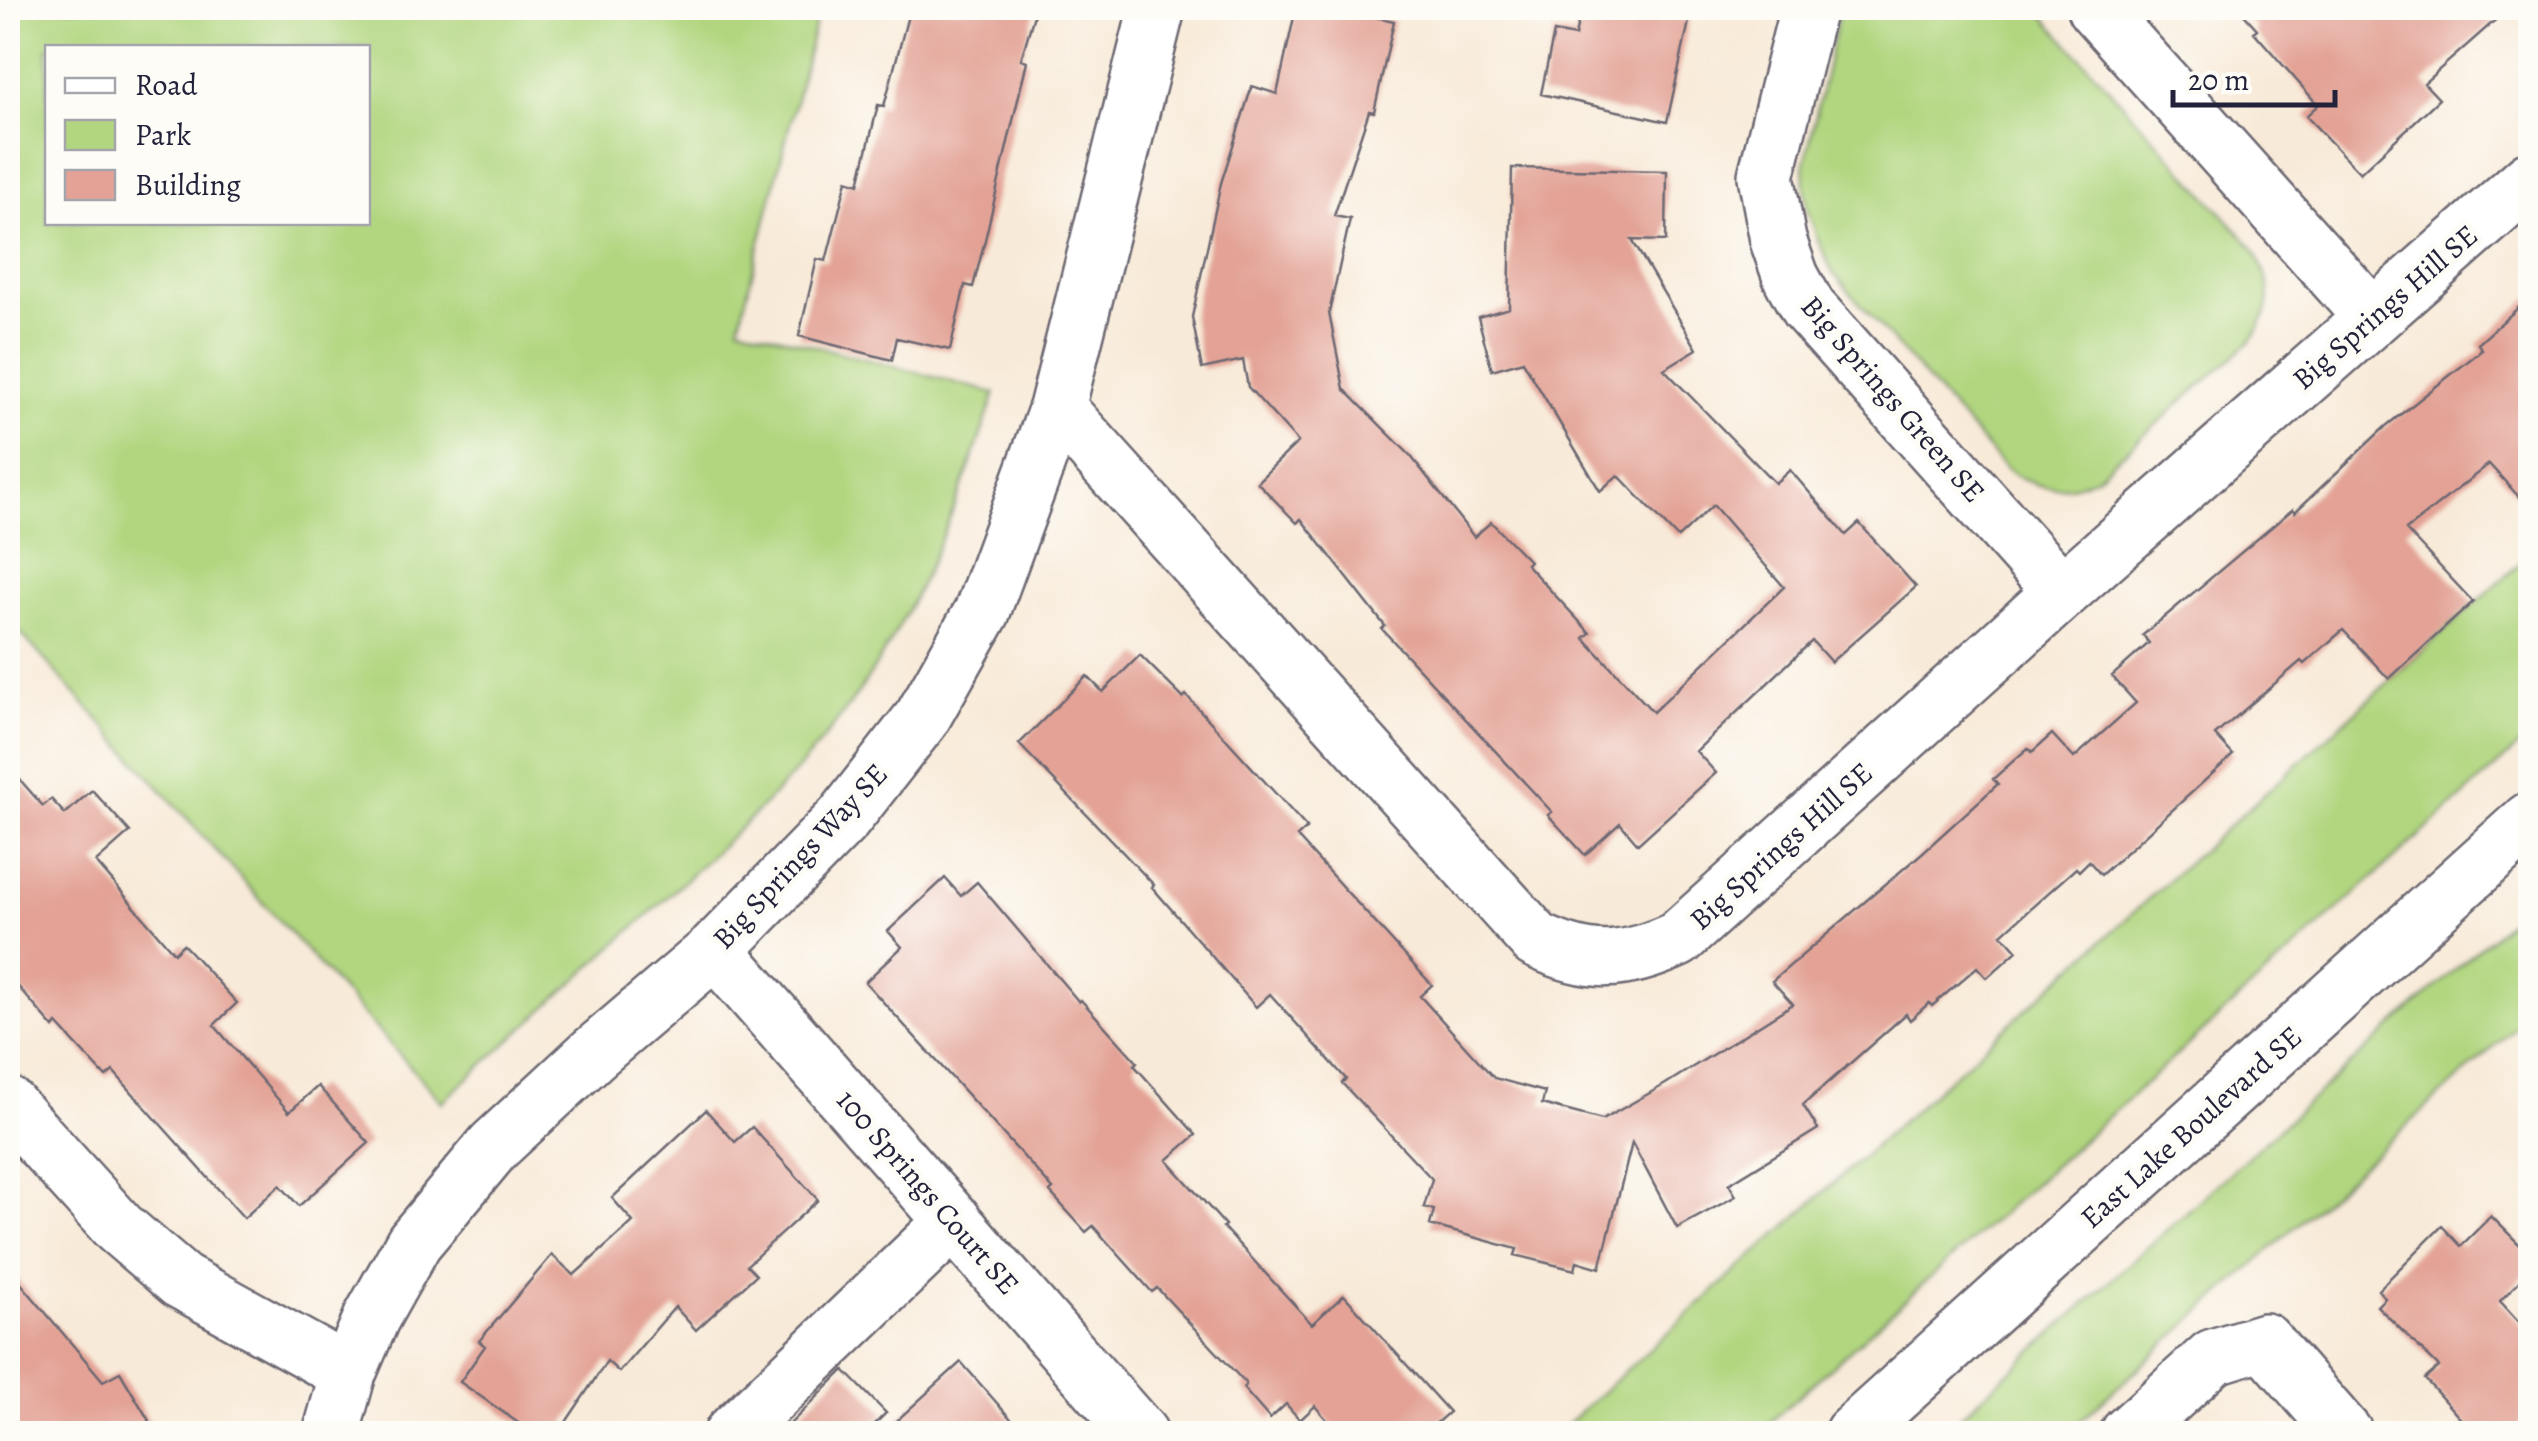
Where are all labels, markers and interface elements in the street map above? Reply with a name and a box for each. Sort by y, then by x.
legend [45,45,370,225]
scale bar [2173,45,2336,107]
text: 20 m [2188,60,2249,100]
text: Road [135,65,198,105]
text: Park [135,115,191,155]
text: Building [135,165,241,205]
street label: Big Springs Hill SE [2284,215,2486,399]
street label: Big Springs Green SE [1792,287,1994,511]
street label: Big Springs Hill SE [1681,753,1881,939]
street label: Big Springs Way SE [703,755,897,957]
street label: East Lake Boulevard SE [2072,1017,2310,1237]
street label: 100 Springs Court SE [828,1081,1028,1303]

